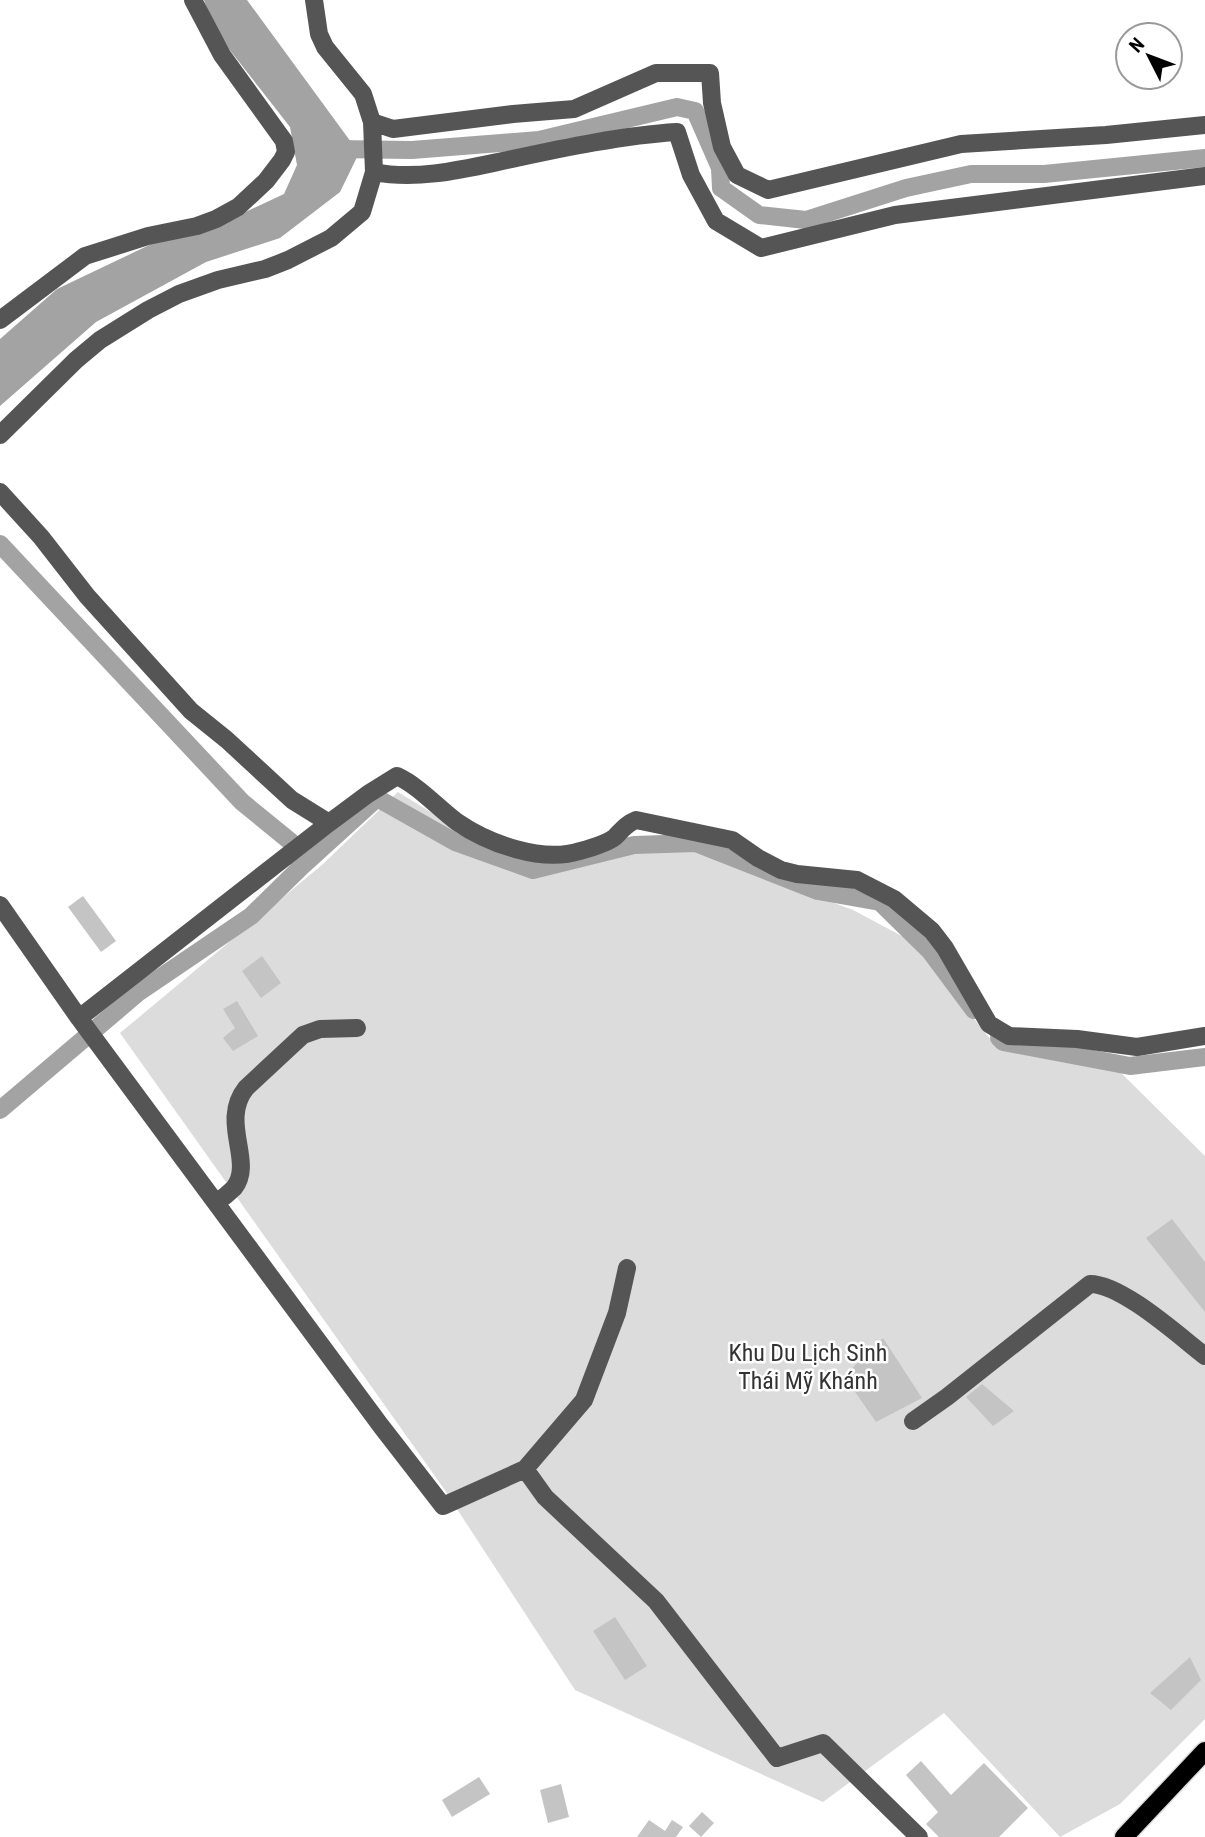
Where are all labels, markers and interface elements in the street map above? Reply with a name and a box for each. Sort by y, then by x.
north arrow [1114,21,1184,91]
text: N [1124,33,1149,57]
park label: Khu Du Lịch Sinh Thái Mỹ Khánh [729,1339,887,1395]

